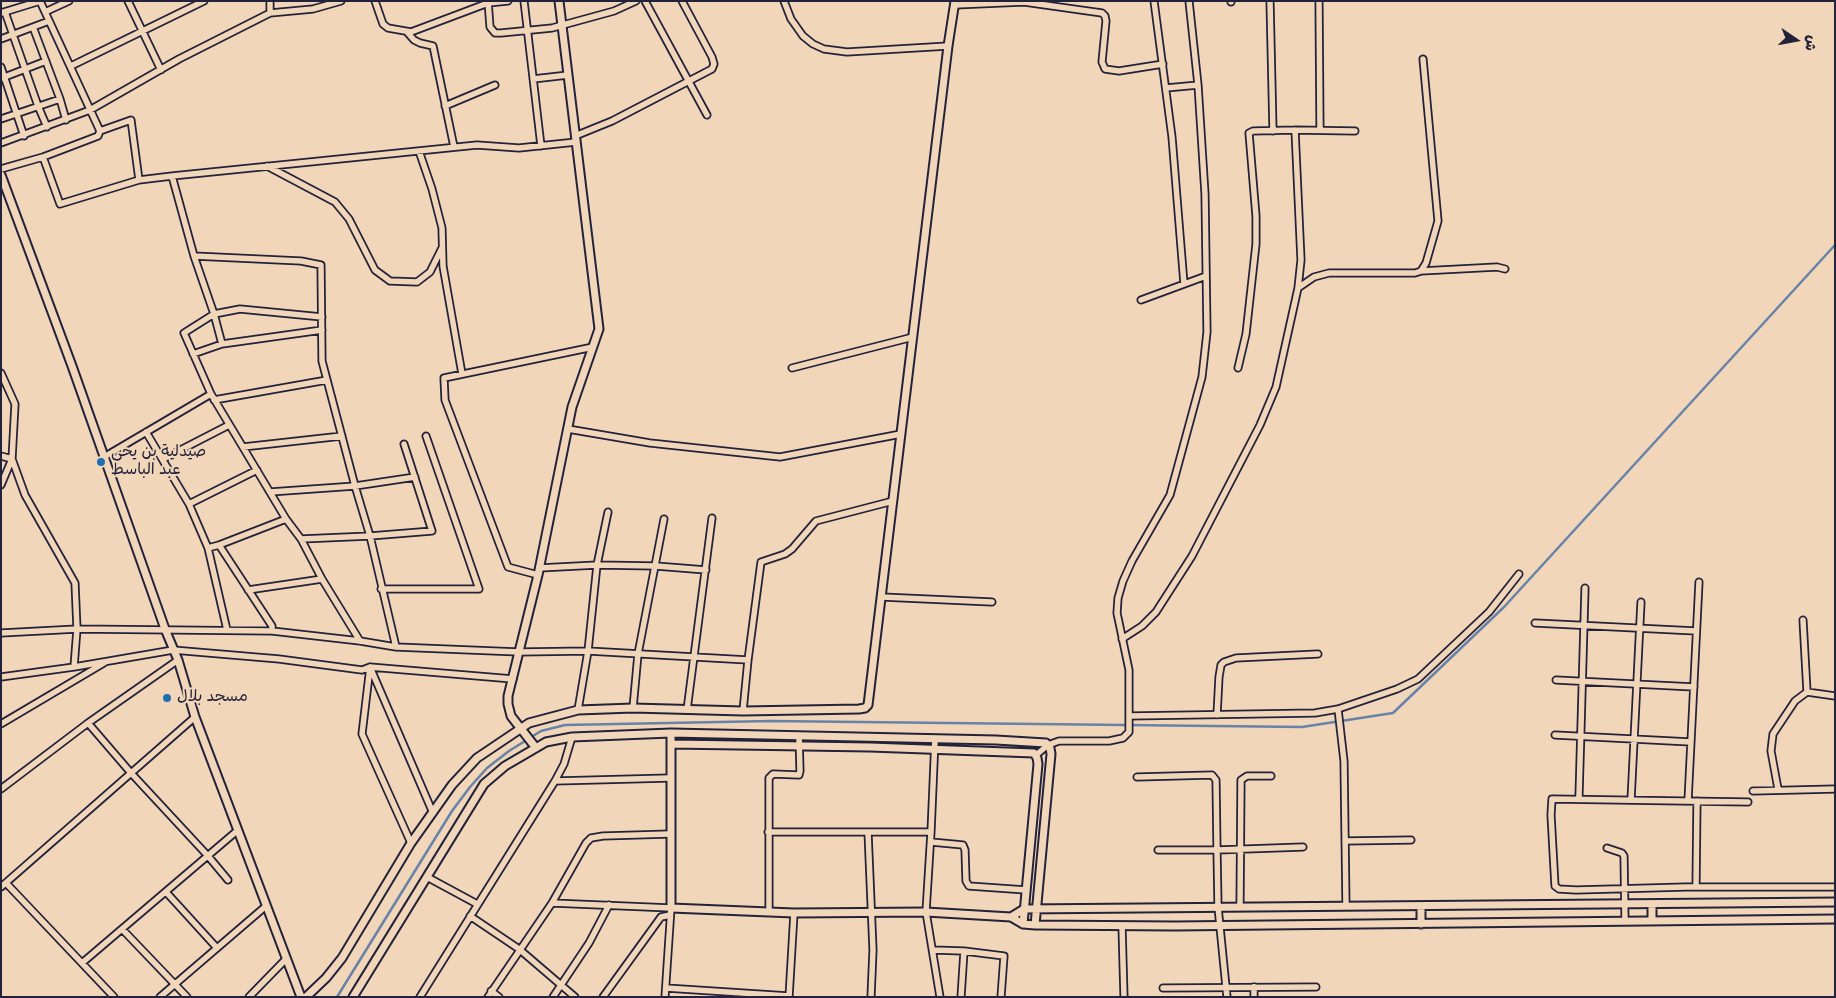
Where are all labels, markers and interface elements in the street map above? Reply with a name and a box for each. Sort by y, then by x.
north arrow [1771,15,1821,65]
text: ش [1800,34,1821,53]
place label: صيدلية بن يحي عبد الباسط [111,443,206,481]
marker: صيدلية بن يحي عبد الباسط [95,456,107,468]
place label: مسجد بلال [177,688,248,708]
marker: مسجد بلال [161,692,173,704]

